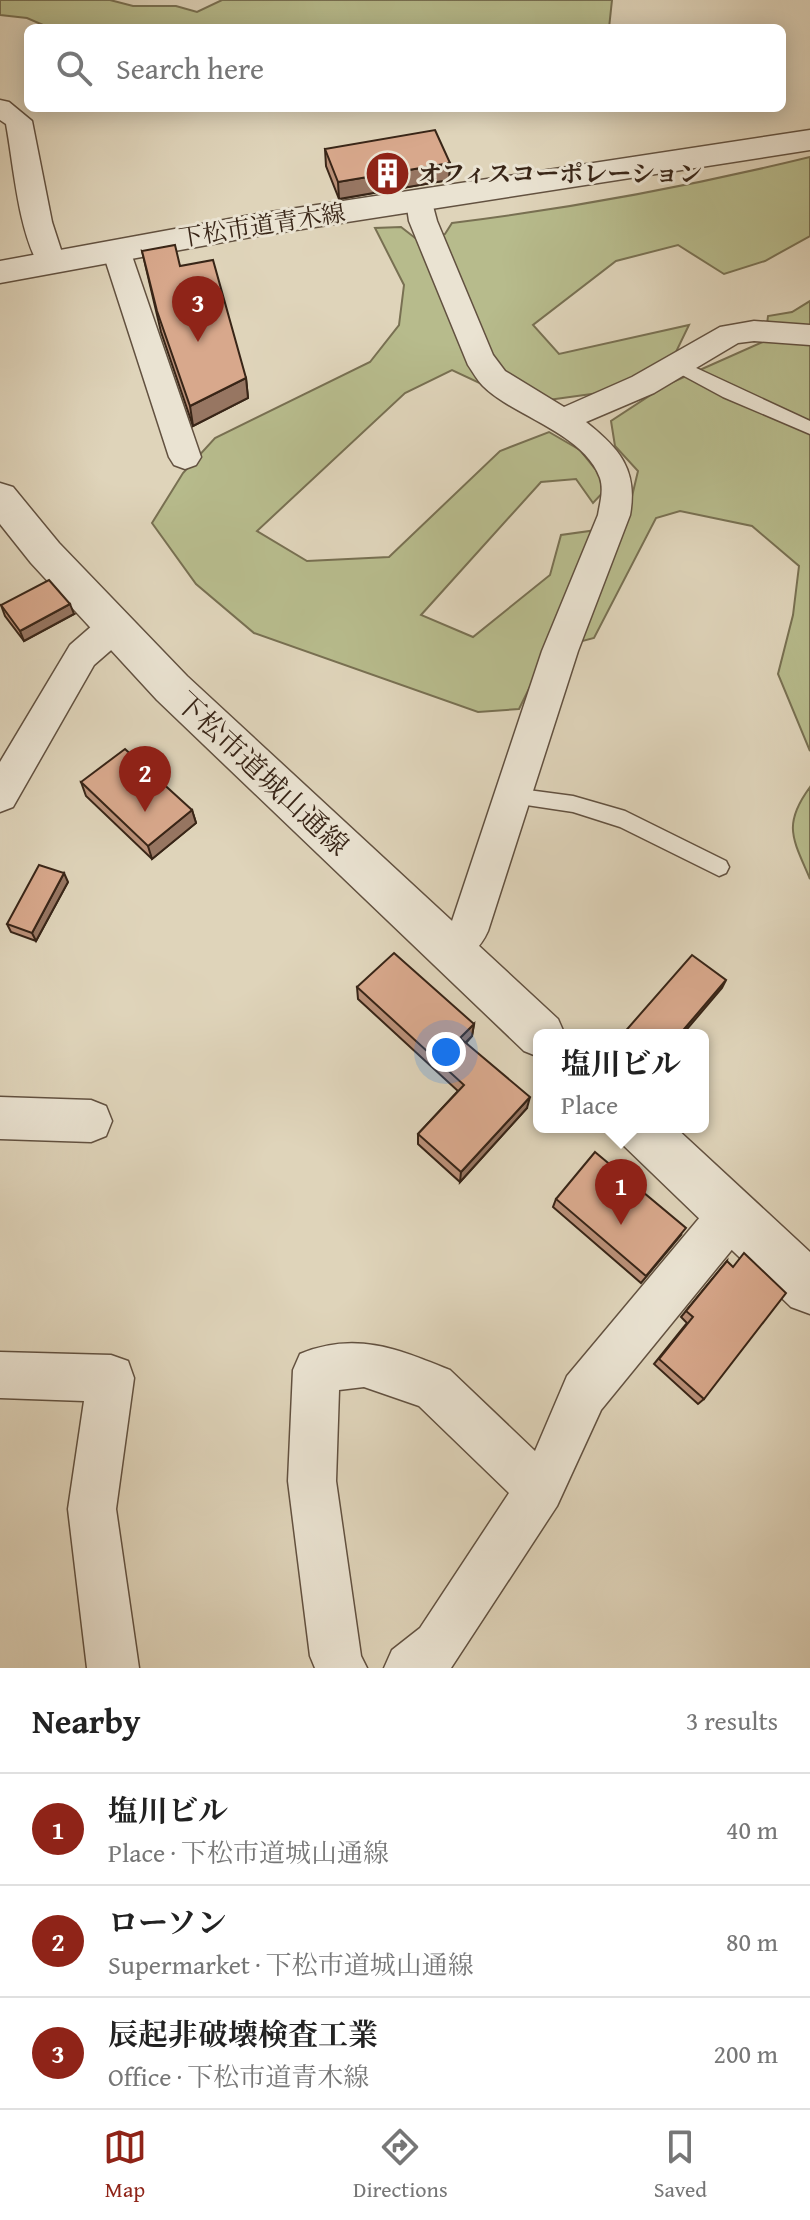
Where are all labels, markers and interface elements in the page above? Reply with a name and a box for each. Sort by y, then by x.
search box [24,24,786,112]
icon: search [52,46,96,90]
text: Search here [116,46,264,90]
building icon: オフィスコーポレーション [363,149,411,197]
place label: オフィスコーポレーション [418,156,702,191]
street label: 下松市道青木線 [176,195,348,255]
pin: 3 [172,276,224,342]
street label: 下松市道城山通線 [167,682,359,864]
pin: 2 [119,746,171,812]
popup [533,1029,709,1133]
your location [426,1032,466,1072]
text: 塩川ビル [561,1041,681,1085]
text: Place [561,1085,618,1124]
pin: 1 [595,1159,647,1225]
text: Nearby [32,1696,141,1745]
text: 3 results [686,1701,778,1740]
text: 塩川ビル [108,1788,228,1832]
text: 1 [51,1810,65,1849]
text: 40 m [726,1810,778,1849]
text: Place · 下松市道城山通線 [108,1833,389,1872]
text: ローソン [108,1900,227,1944]
text: 2 [51,1922,65,1961]
text: 80 m [726,1922,778,1961]
text: Supermarket · 下松市道城山通線 [108,1945,474,1984]
text: 辰起非破壊検査工業 [108,2012,378,2056]
text: 3 [51,2034,65,2073]
text: 200 m [713,2034,778,2073]
text: Office · 下松市道青木線 [108,2057,369,2096]
tab: Map [103,2125,147,2205]
tab: Directions [353,2125,448,2205]
tab: Saved [654,2125,707,2205]

